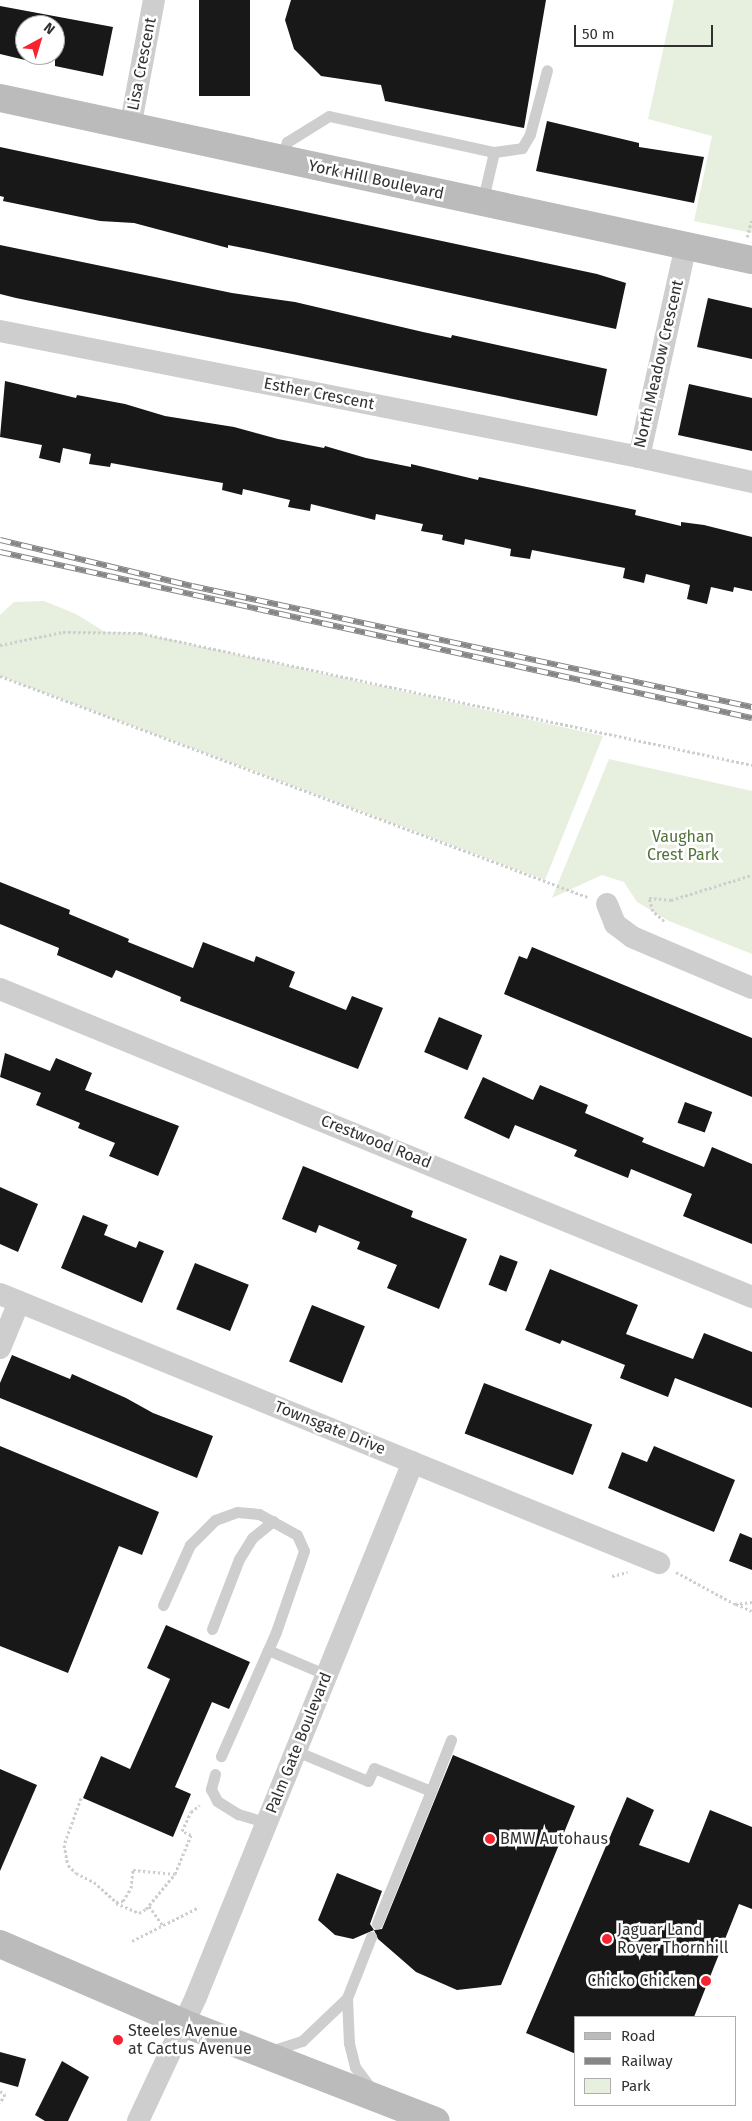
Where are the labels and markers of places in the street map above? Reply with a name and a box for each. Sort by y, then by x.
place label: BMW Autohaus [500,1829,608,1849]
marker: BMW Autohaus [484,1833,496,1845]
place label: Jaguar Land Rover Thornhill [617,1920,728,1958]
marker: Jaguar Land Rover Thornhill [601,1933,613,1945]
place label: Chicko Chicken [588,1971,696,1991]
marker: Chicko Chicken [700,1975,712,1987]
place label: Steeles Avenue at Cactus Avenue [128,2021,252,2059]
marker: Steeles Avenue at Cactus Avenue [112,2034,124,2046]

